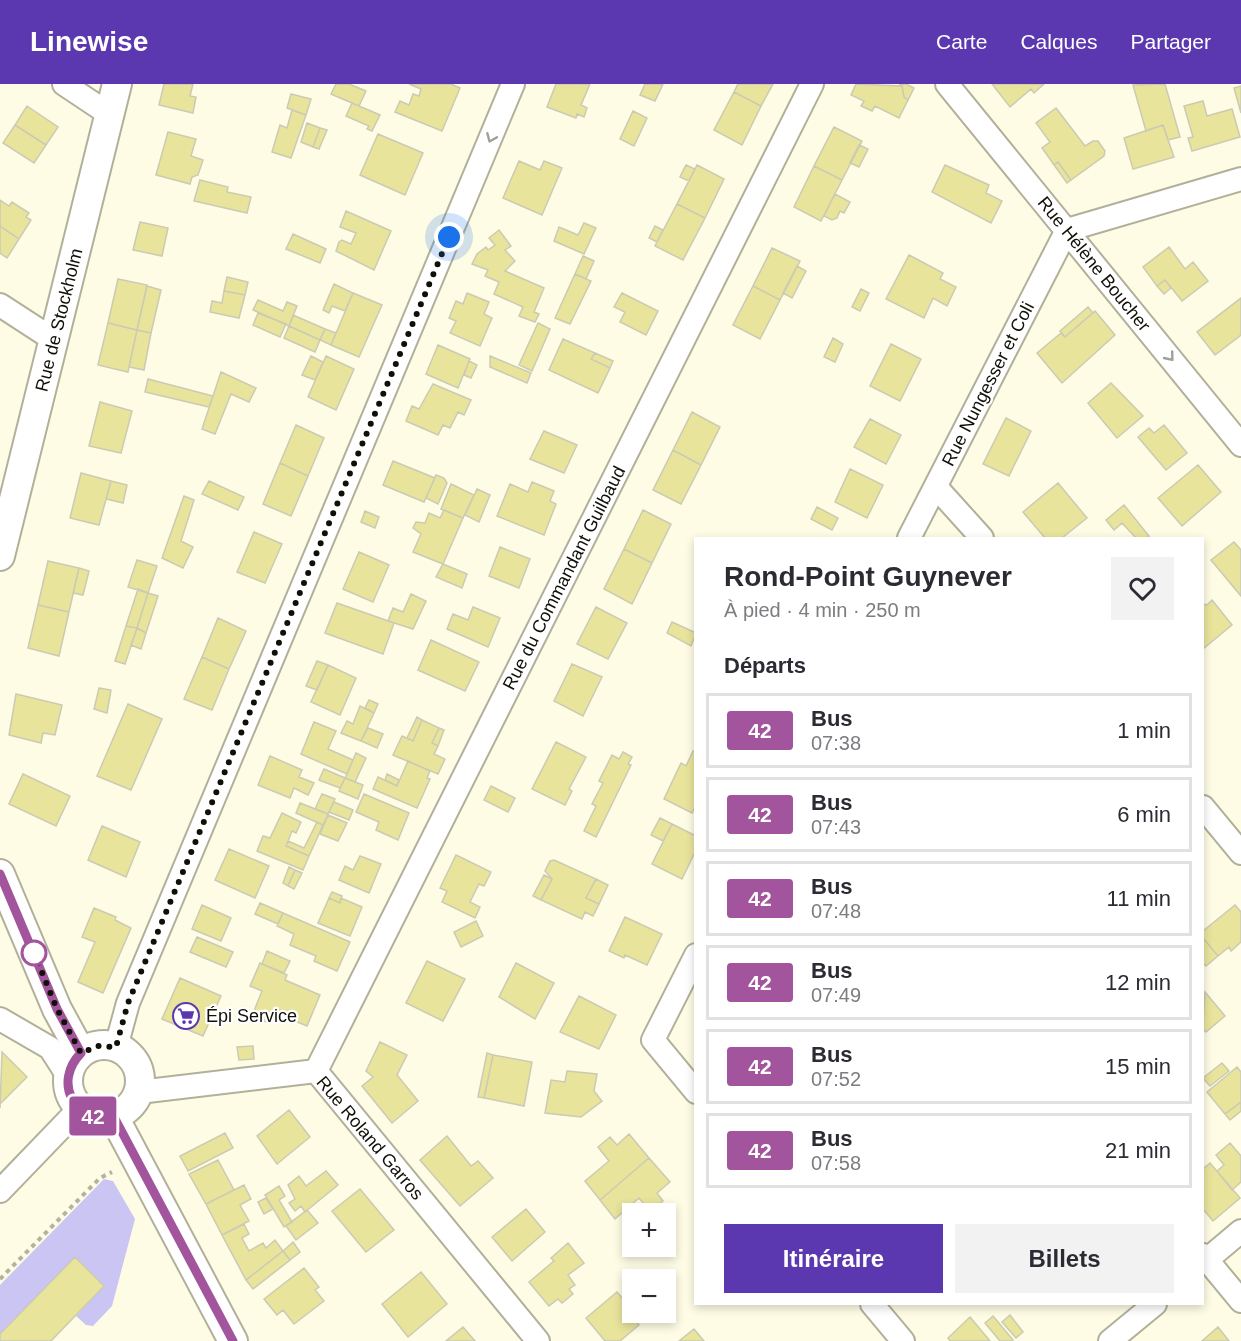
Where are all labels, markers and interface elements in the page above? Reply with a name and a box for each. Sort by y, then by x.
text: Linewise [30,26,148,57]
text: Carte [936,30,987,53]
text: Calques [1020,30,1097,53]
text: Partager [1130,30,1211,53]
one-way arrow [486,132,498,143]
street label: Rue Hélène Boucher [1034,193,1154,335]
your location [434,222,464,252]
street label: Rue de Stockholm [32,246,86,394]
street label: Rue Nungesser et Coli [938,299,1038,469]
one-way arrow [1163,350,1174,361]
street label: Rue du Commandant Guilbaud [499,463,629,693]
button: heart [1111,557,1174,620]
text: Rond-Point Guynever [724,561,1012,592]
text: À pied · 4 min · 250 m [724,599,921,621]
text: Départs [724,653,806,678]
text: Bus [811,706,853,731]
text: 1 min [1117,718,1171,743]
text: 42 [748,719,772,742]
text: 07:38 [811,732,861,754]
text: Bus [811,790,853,815]
text: 6 min [1117,802,1171,827]
text: 42 [748,803,772,826]
text: 07:43 [811,816,861,838]
text: Bus [811,874,853,899]
text: 11 min [1107,886,1171,911]
text: 42 [748,887,772,910]
text: 07:48 [811,900,861,922]
unlabelled marker [21,940,47,966]
text: Bus [811,958,853,983]
text: 12 min [1105,970,1171,995]
text: 42 [748,971,772,994]
text: 07:49 [811,984,861,1006]
supermarket icon: Épi Service [171,1001,201,1031]
place label: Épi Service [206,1006,297,1026]
text: Bus [811,1042,853,1067]
text: 15 min [1105,1054,1171,1079]
text: 42 [748,1055,772,1078]
text: 07:52 [811,1068,861,1090]
street label: Rue Roland Garros [312,1072,428,1204]
line badge: 42 [66,1096,120,1136]
text: 42 [81,1105,105,1128]
text: Bus [811,1126,853,1151]
text: 21 min [1105,1138,1171,1163]
text: 42 [748,1139,772,1162]
text: 07:58 [811,1152,861,1174]
map controls [622,1203,676,1323]
button: + [622,1203,676,1257]
button: Itinéraire [724,1224,943,1293]
button: Billets [955,1224,1174,1293]
button: − [622,1269,676,1323]

